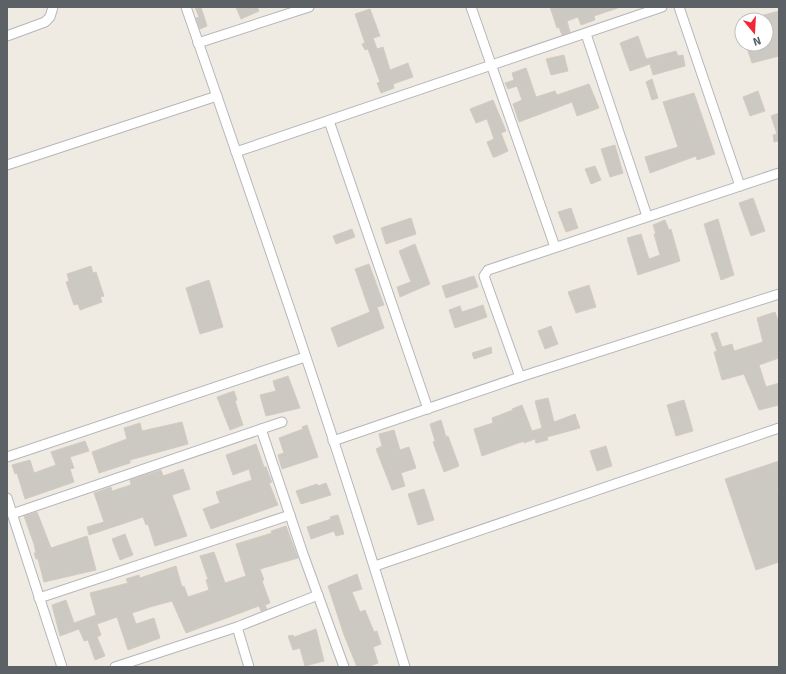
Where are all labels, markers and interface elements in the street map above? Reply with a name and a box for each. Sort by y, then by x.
north arrow [734,12,774,52]
text: N [751,34,763,48]

